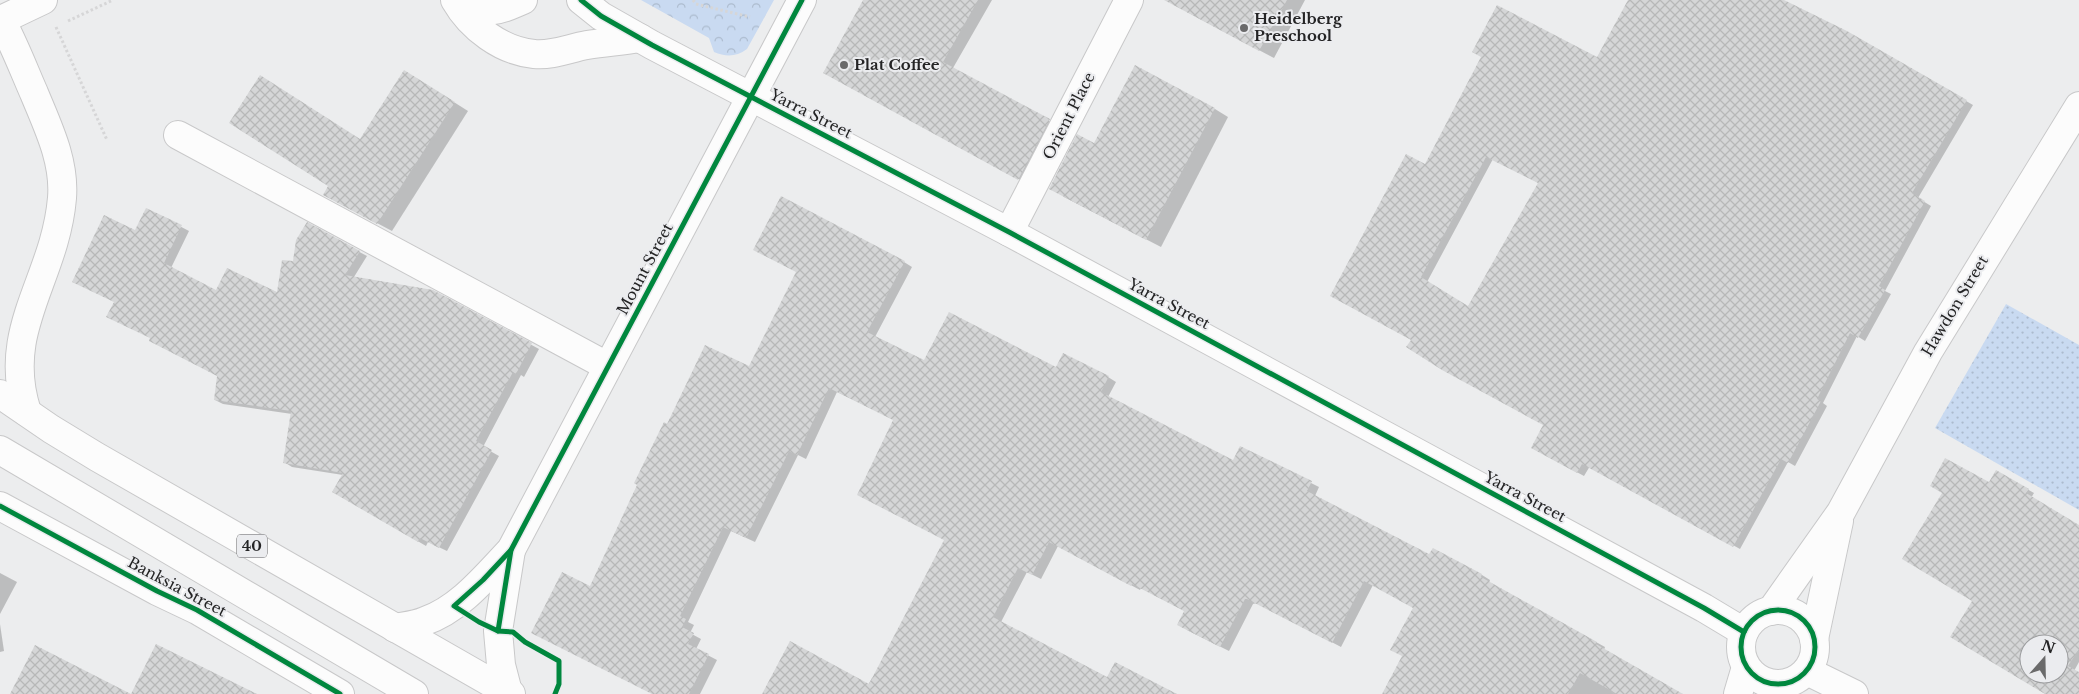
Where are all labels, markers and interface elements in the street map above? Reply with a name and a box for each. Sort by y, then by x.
place label: Heidelberg Preschool [1254,9,1343,45]
marker: Heidelberg Preschool [1238,22,1250,34]
place label: Plat Coffee [854,55,940,74]
marker: Plat Coffee [838,59,850,71]
street label: Orient Place [1038,69,1099,163]
street label: Yarra Street [766,84,856,143]
street label: Mount Street [612,219,677,318]
street label: Hawdon Street [1917,252,1992,360]
street label: Yarra Street [1124,274,1214,333]
street label: Yarra Street [1480,467,1570,526]
road number: 40 [237,534,267,558]
street label: Banksia Street [125,553,230,621]
north arrow [2019,634,2069,684]
text: N [2039,636,2058,657]

